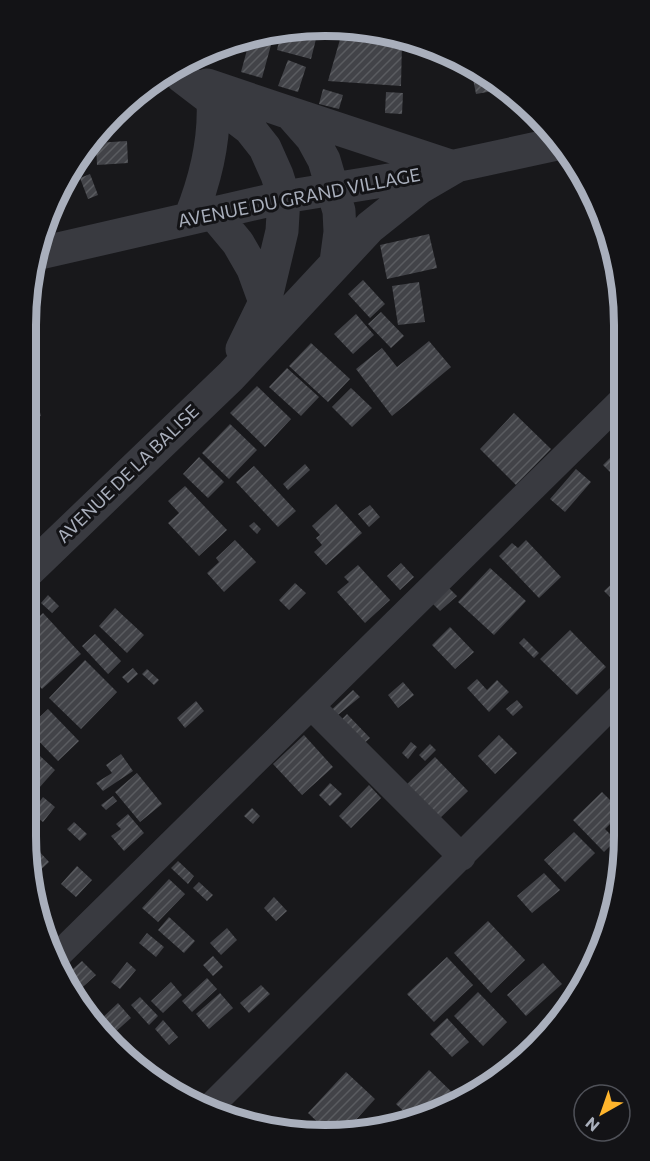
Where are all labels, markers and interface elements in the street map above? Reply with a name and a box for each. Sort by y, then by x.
street label: AVENUE DU GRAND VILLAGE [176,163,422,231]
street label: AVENUE DE LA BALISE [52,400,203,547]
north arrow [572,1083,632,1143]
text: N [581,1114,603,1136]

